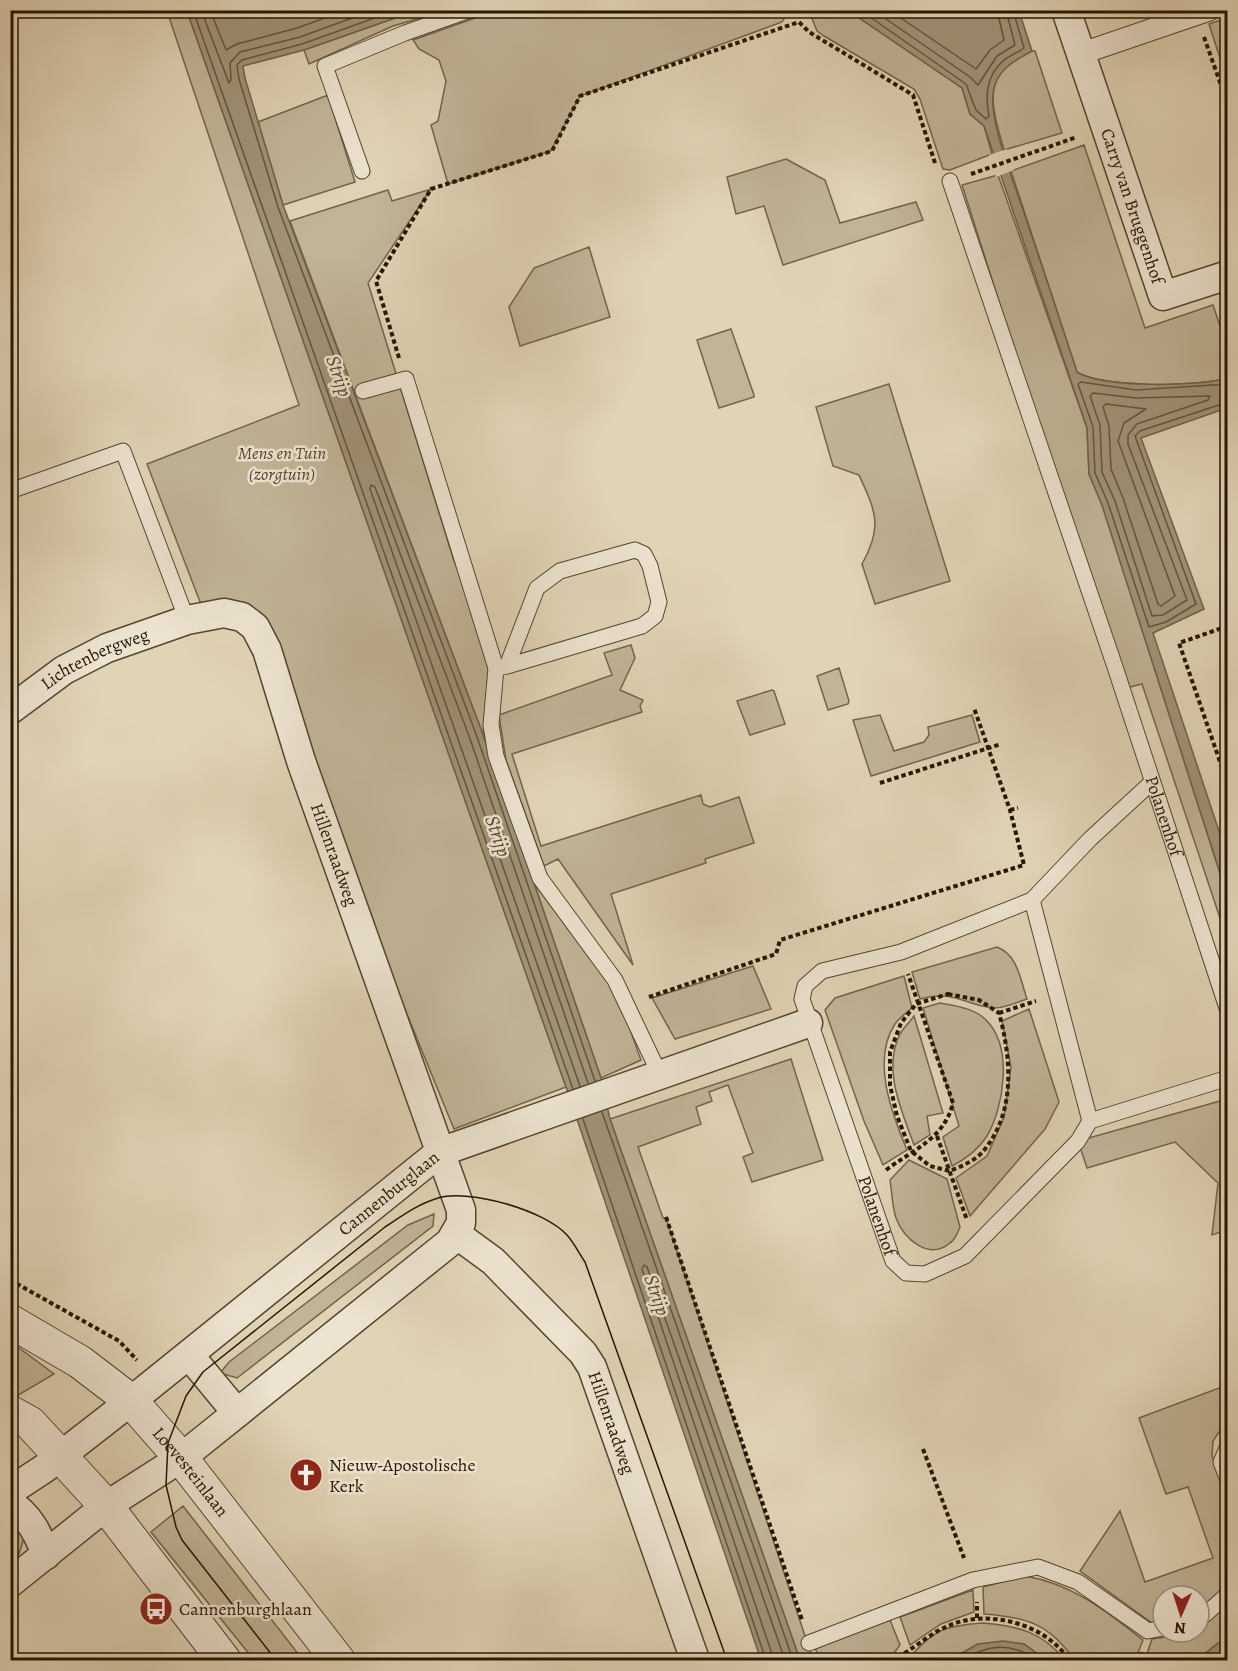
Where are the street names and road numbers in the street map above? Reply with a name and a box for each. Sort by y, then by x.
street label: Carry van Bruggenhof [1095,125,1171,290]
street label: Lichtenbergweg [36,622,152,695]
street label: Polanenhof [1140,773,1189,862]
street label: Hillenraadweg [305,800,364,909]
street label: Cannenburglaan [333,1145,444,1241]
street label: Polanenhof [852,1172,903,1262]
street label: Hillenraadweg [582,1368,641,1477]
street label: Loevesteinlaan [147,1422,234,1522]

